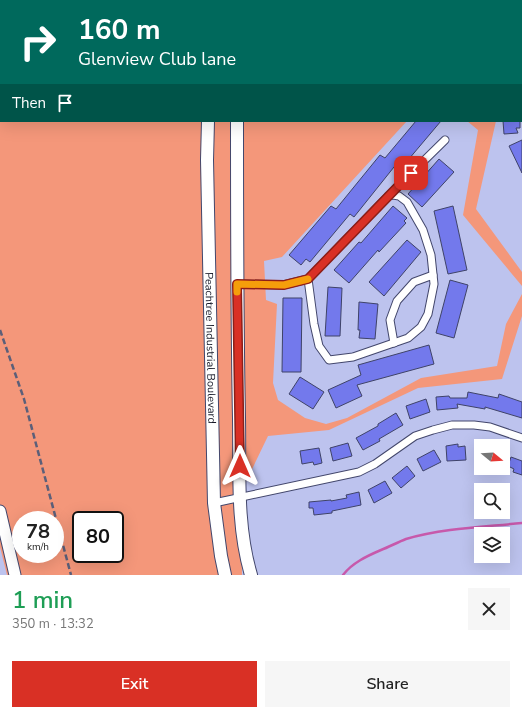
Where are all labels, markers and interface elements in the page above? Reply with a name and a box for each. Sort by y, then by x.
text: 160 m [78,11,161,49]
icon: right [12,16,64,68]
text: Glenview Club lane [78,47,236,71]
icon: arrive [54,92,76,114]
text: Then [12,93,46,113]
pin [394,156,428,190]
icon: arrive [400,162,422,184]
street label: Peachtree Industrial Boulevard [201,272,219,424]
north arrow [474,439,510,475]
map controls [474,439,510,563]
position arrow [219,445,261,487]
button: search [474,483,510,519]
speed limit sign: 80 [72,511,124,563]
text: 78 [26,518,50,545]
button: layers [474,527,510,563]
text: km/h [27,540,49,554]
text: 1 min [12,584,73,616]
button: close [468,588,510,630]
text: 350 m · 13:32 [12,615,94,633]
button: Exit [12,661,257,707]
button: Share [265,661,510,707]

